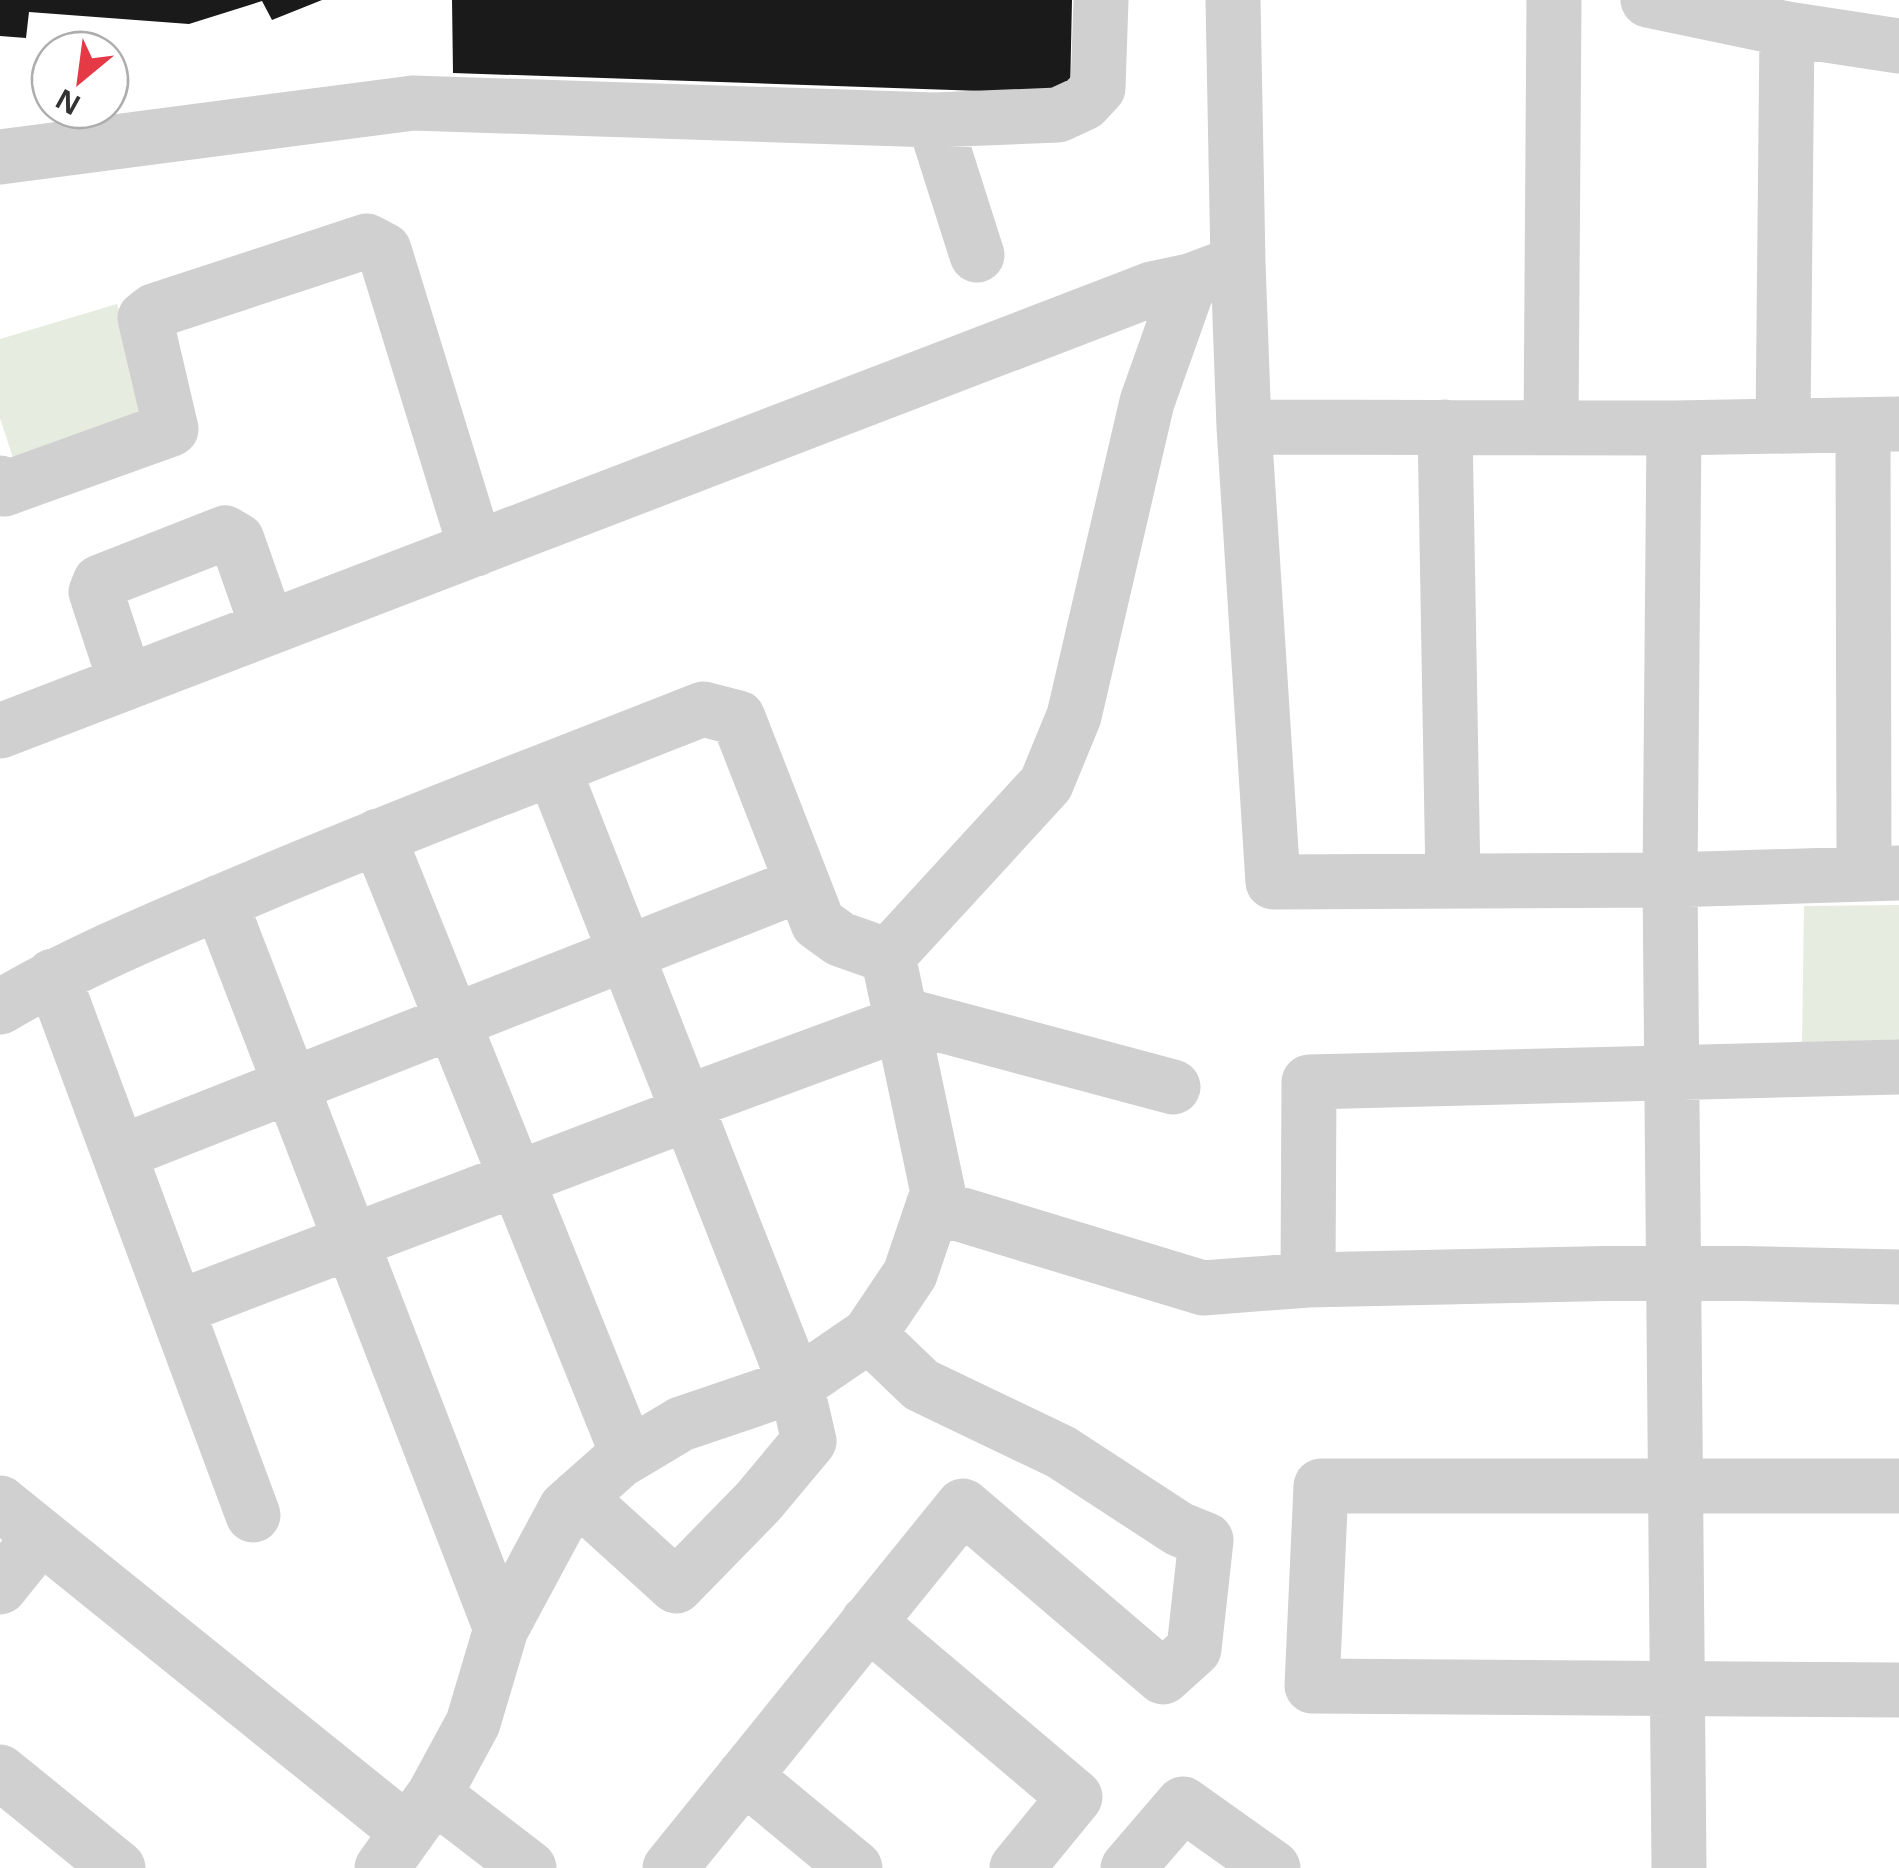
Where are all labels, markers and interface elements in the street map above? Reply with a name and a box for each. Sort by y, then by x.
north arrow [30,30,130,130]
text: N [48,81,87,125]

